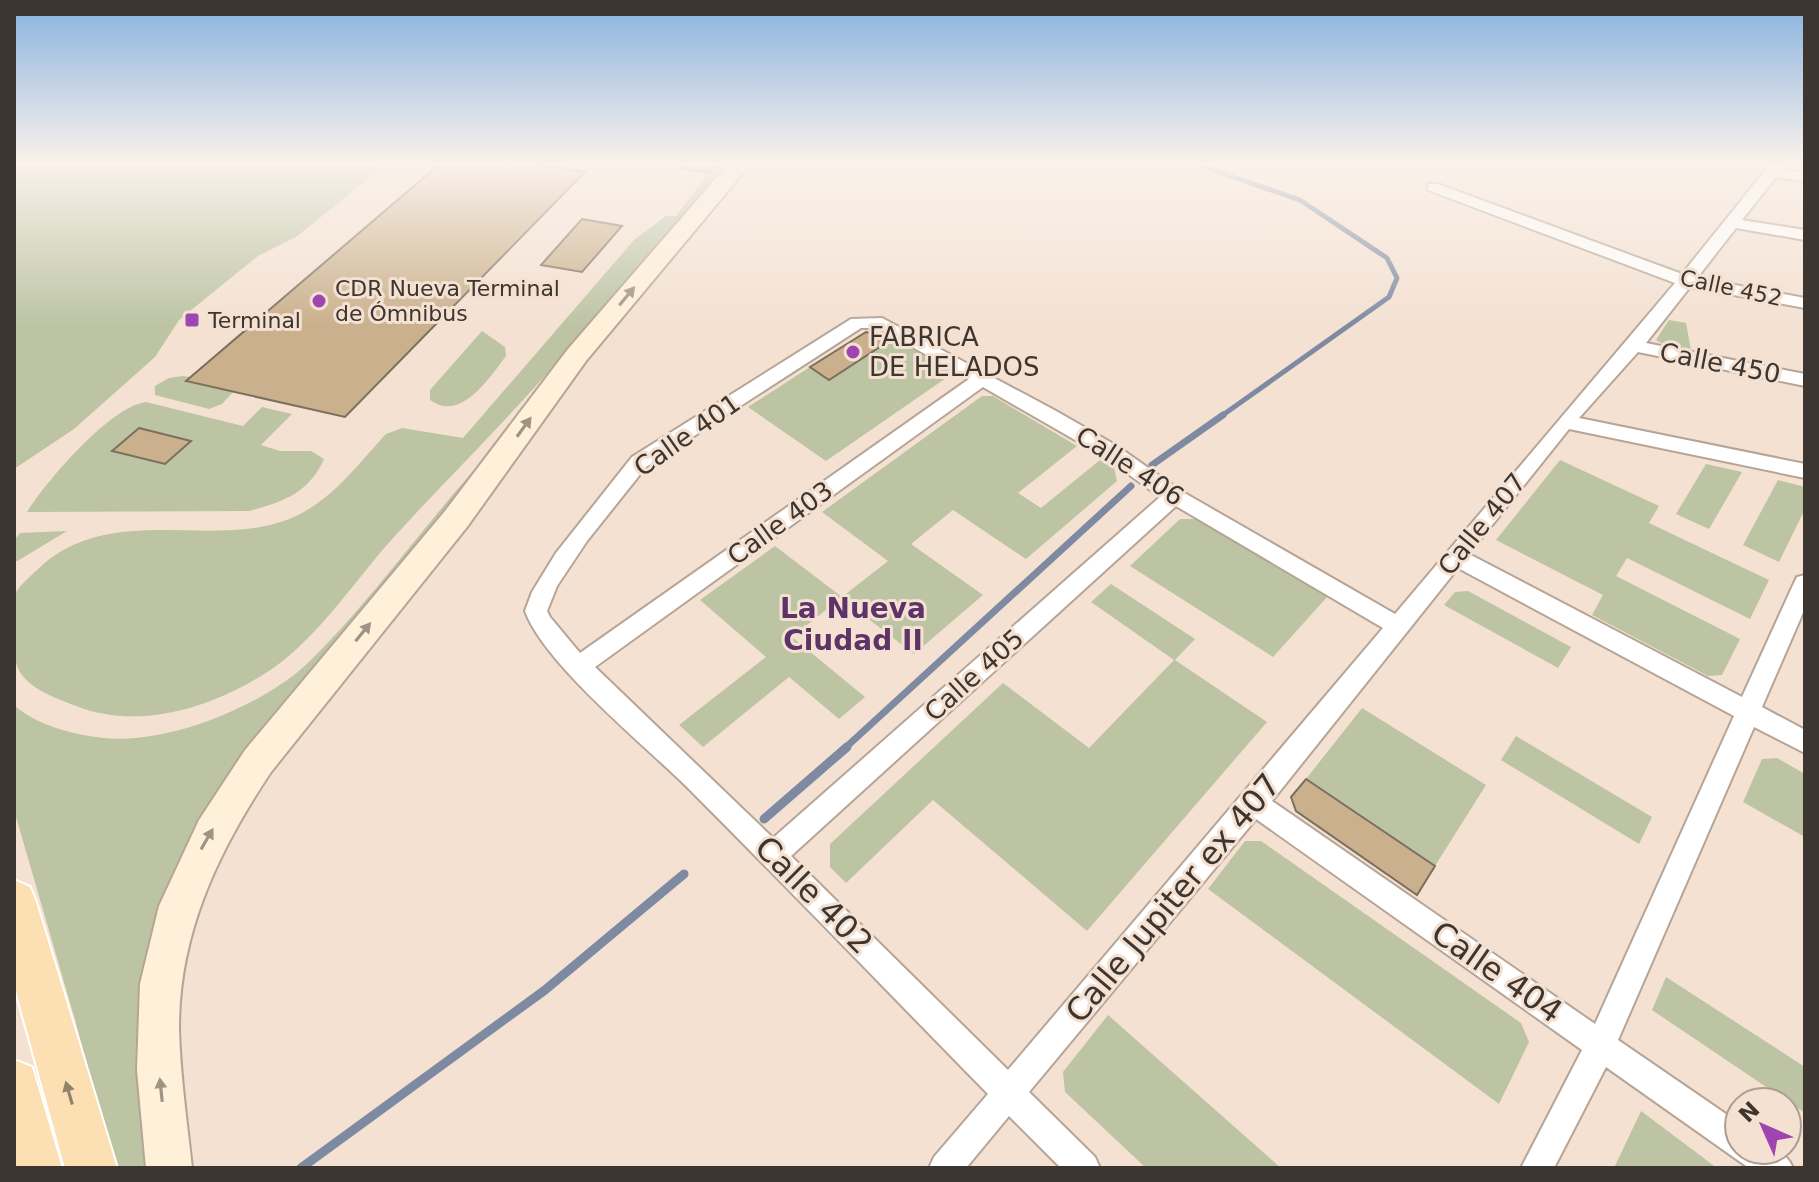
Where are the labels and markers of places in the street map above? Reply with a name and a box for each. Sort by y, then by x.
place label: CDR Nueva Terminal de Ómnibus [335,276,560,326]
marker: CDR Nueva Terminal de Ómnibus [310,292,328,310]
place label: Terminal [207,308,301,333]
marker: Terminal [183,311,201,329]
place label: FABRICA DE HELADOS [869,322,1040,382]
marker: FABRICA DE HELADOS [844,343,862,361]

